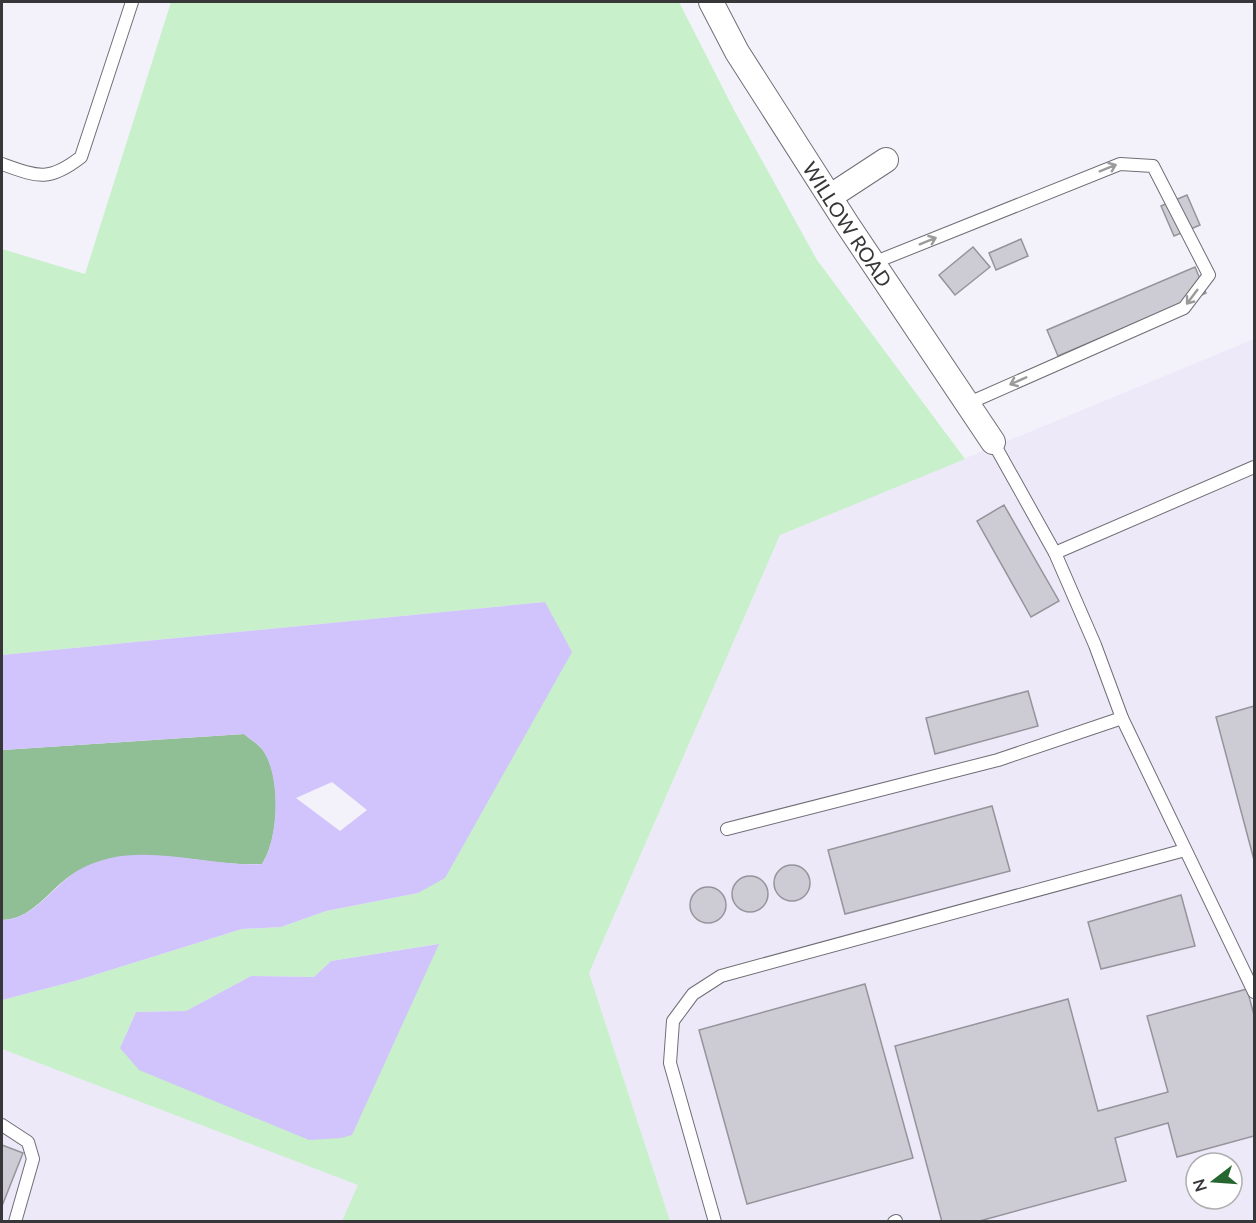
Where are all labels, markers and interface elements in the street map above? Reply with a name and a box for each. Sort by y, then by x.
street label: WILLOW ROAD [798,157,897,291]
one-way arrow [1099,162,1117,173]
one-way arrow [918,235,936,246]
one-way arrow [1186,289,1199,305]
one-way arrow [1009,376,1027,387]
north arrow [1184,1151,1244,1211]
text: N [1188,1177,1210,1194]

